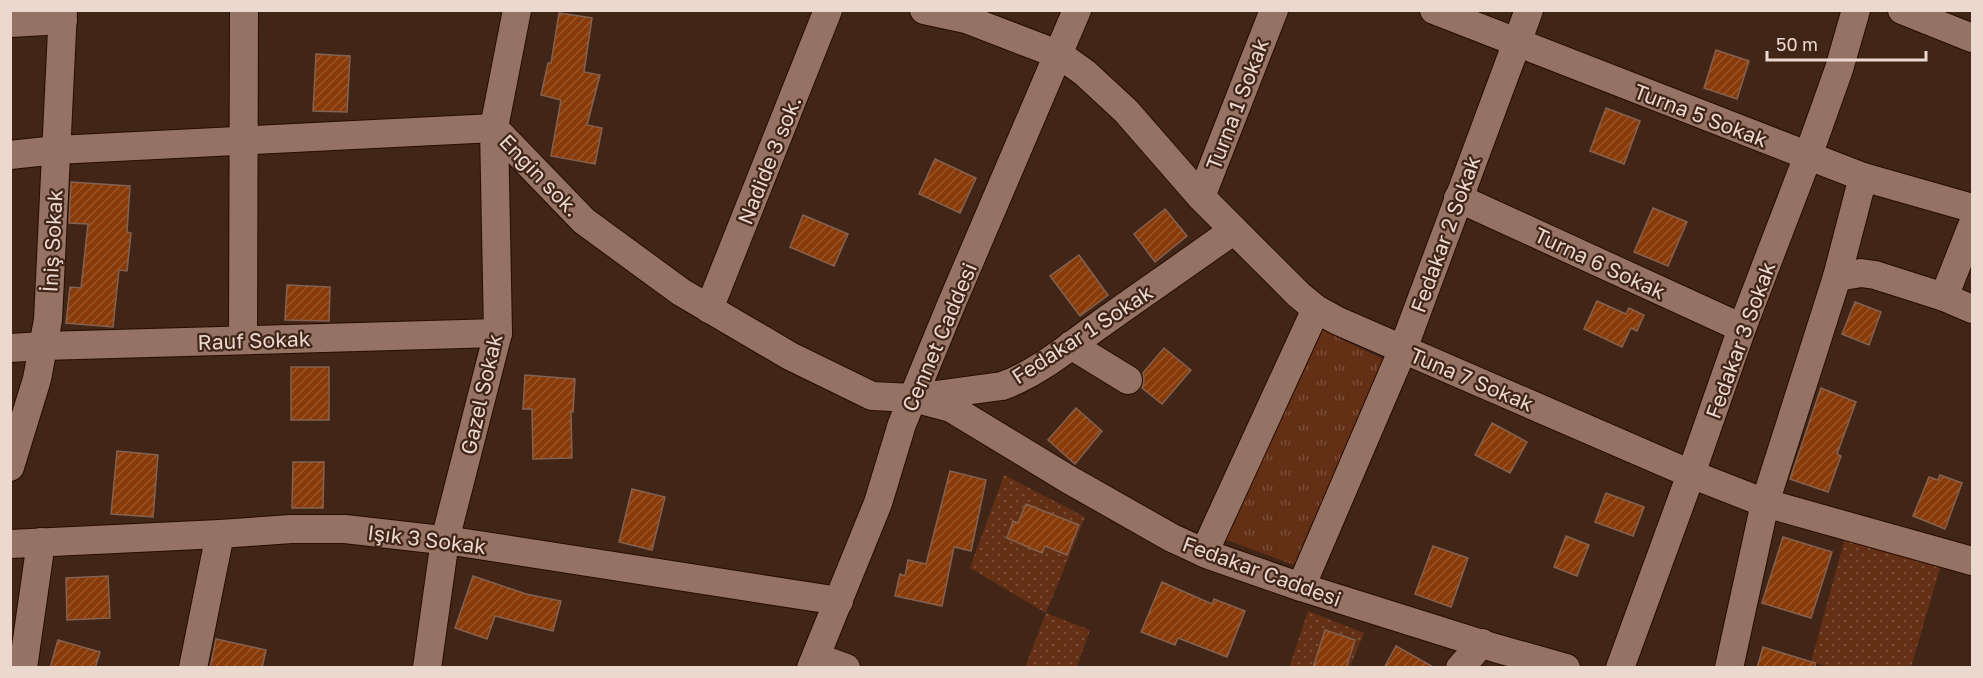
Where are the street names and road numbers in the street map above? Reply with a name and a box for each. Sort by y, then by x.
street label: Turna 1 Sokak [1200,34,1274,174]
street label: Turna 5 Sokak [1631,78,1772,152]
street label: Nadide 3 sok. [731,92,807,228]
street label: Engin sok. [494,128,586,222]
street label: Fedakar 2 Sokak [1405,152,1485,316]
street label: İniş Sokak [36,189,68,293]
street label: Turna 6 Sokak [1530,221,1670,305]
street label: Fedakar 3 Sokak [1700,258,1781,422]
street label: Cennet Caddesi [896,259,982,415]
street label: Fedakar 1 Sokak [1007,279,1158,389]
street label: Rauf Sokak [197,325,311,355]
street label: Gazel Sokak [455,331,508,457]
street label: Tuna 7 Sokak [1406,341,1538,417]
street label: Işık 3 Sokak [366,519,488,559]
street label: Fedakar Caddesi [1179,530,1345,612]

